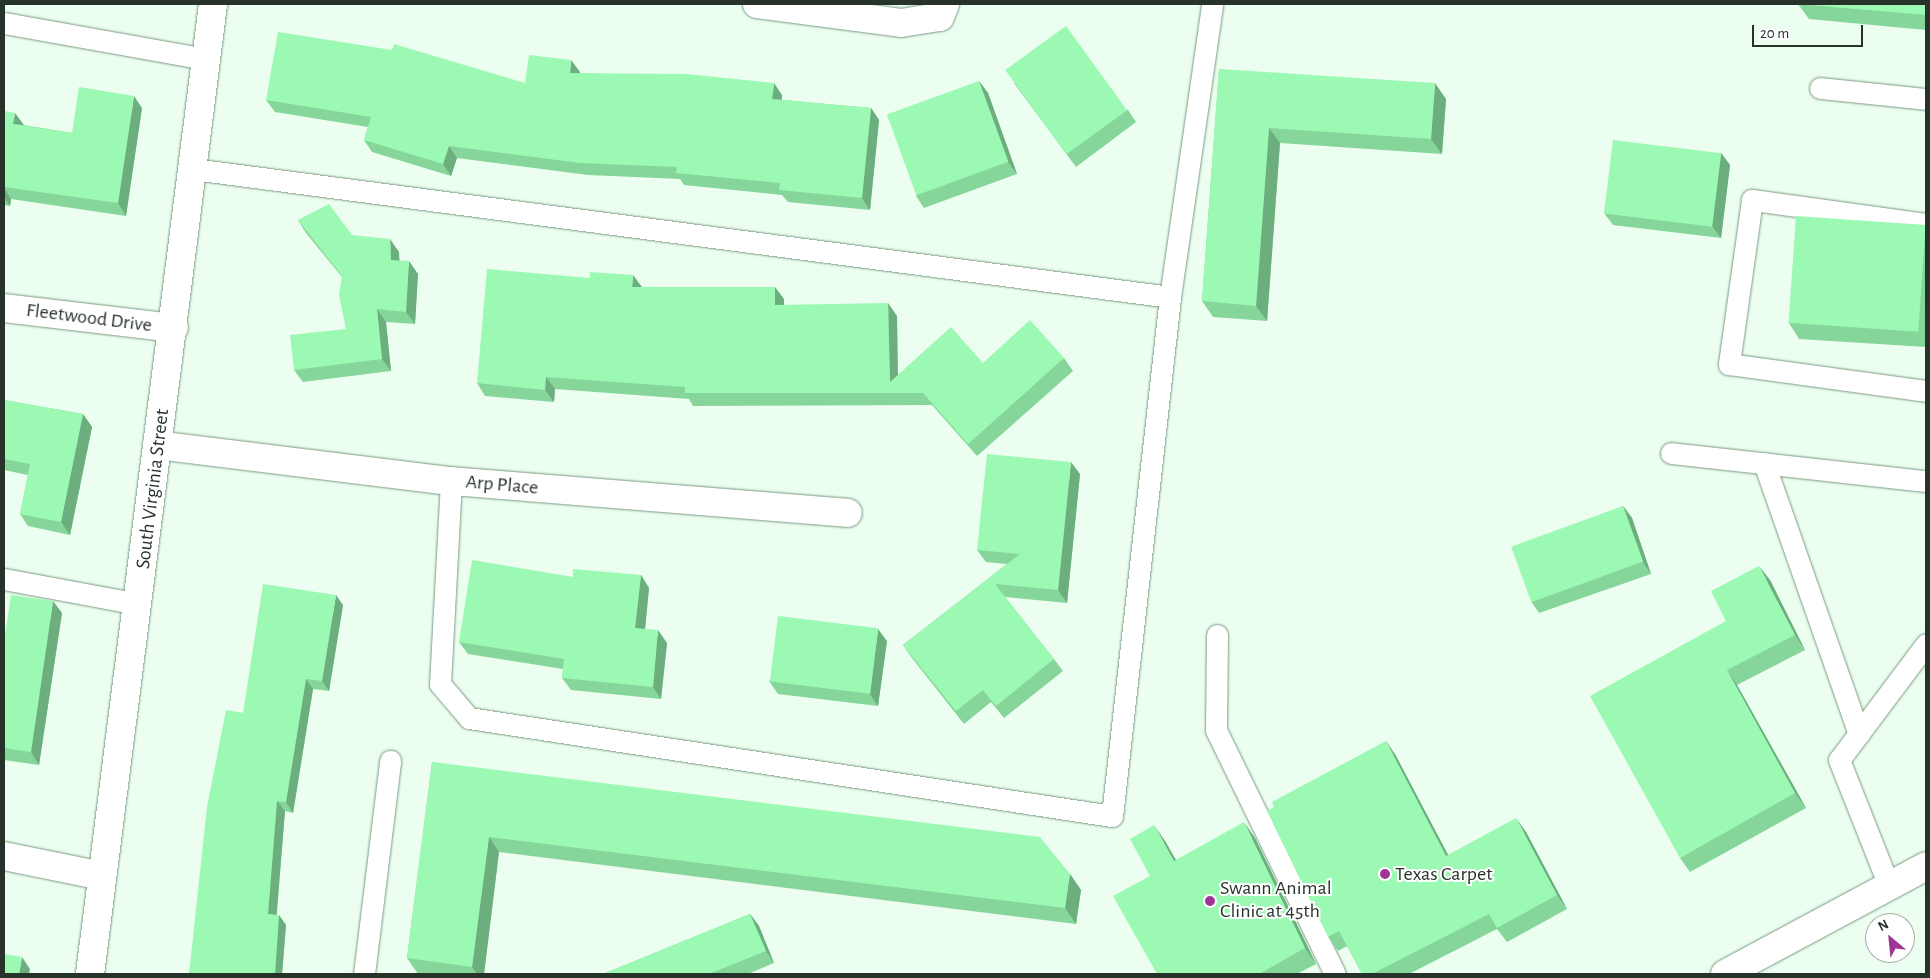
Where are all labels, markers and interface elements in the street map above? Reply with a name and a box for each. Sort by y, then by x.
scale bar [1755,15,1866,47]
text: 20 m [1760,26,1789,41]
street label: Fleetwood Drive [25,298,153,338]
street label: South Virginia Street [131,408,175,570]
street label: Arp Place [465,470,539,500]
place label: Texas Carpet [1395,862,1493,886]
marker: Texas Carpet [1379,868,1391,880]
place label: Swann Animal Clinic at 45th [1220,877,1332,924]
marker: Swann Animal Clinic at 45th [1204,895,1216,907]
north arrow [1865,913,1915,963]
text: N [1876,917,1891,934]

